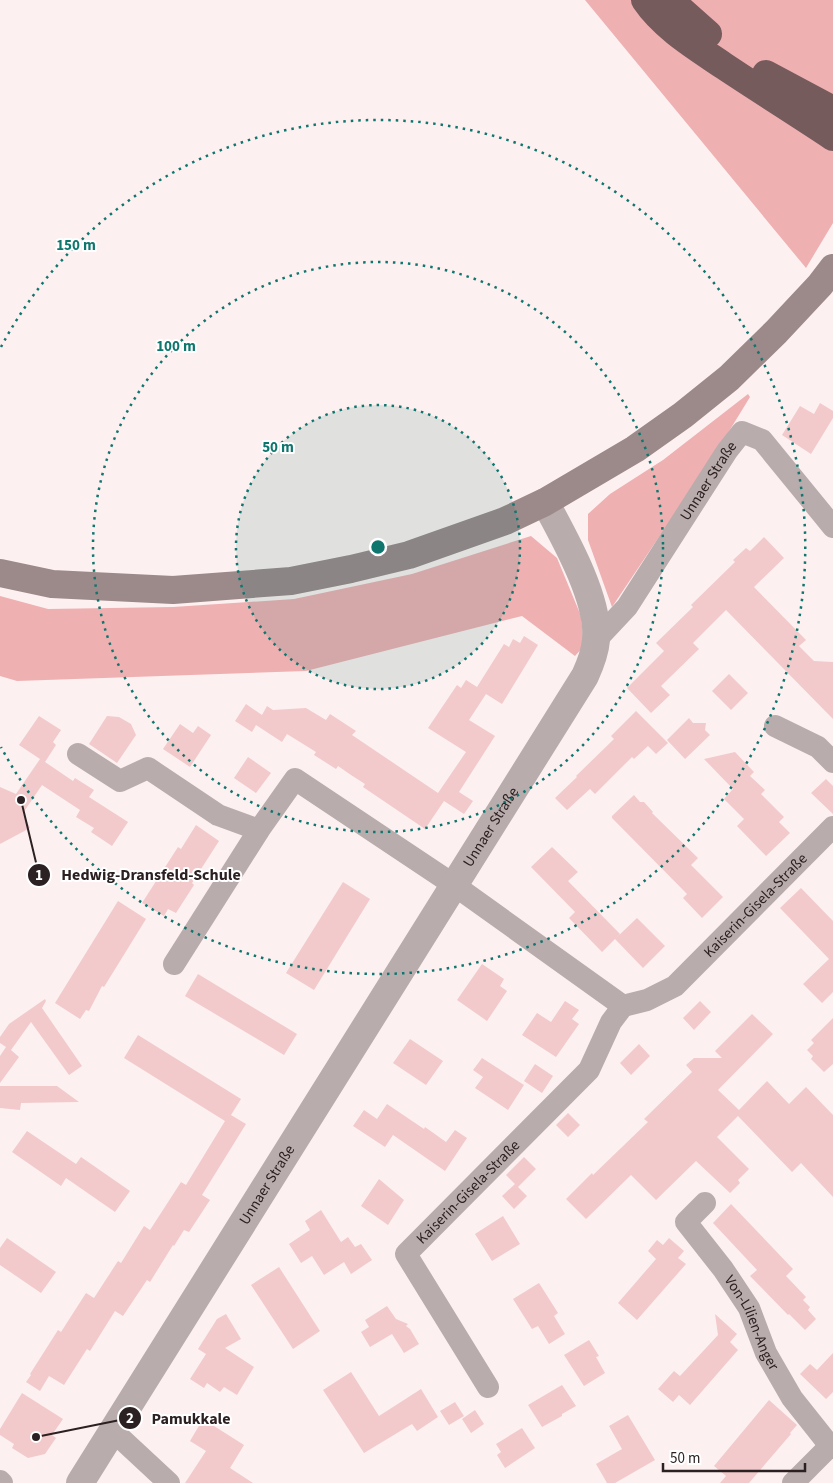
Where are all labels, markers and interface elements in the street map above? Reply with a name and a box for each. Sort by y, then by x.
text: 150 m [56,235,96,256]
text: 100 m [156,336,196,357]
text: 50 m [262,437,294,458]
street label: Unnaer Straße [675,437,742,525]
centre of rings [369,538,387,556]
street label: Unnaer Straße [458,783,524,871]
street label: Kaiserin-Gisela-Straße [699,849,812,962]
callout: Hedwig-Dransfeld-Schule [27,859,251,890]
text: Hedwig-Dransfeld-Schule [61,864,241,886]
text: 1 [35,865,43,886]
street label: Kaiserin-Gisela-Straße [412,1135,525,1249]
street label: Unnaer Straße [234,1141,300,1229]
street label: Von-Lilien-Anger [719,1271,784,1375]
callout: Pamukkale [117,1403,241,1434]
text: 2 [126,1408,134,1429]
text: Pamukkale [152,1408,230,1430]
scale bar [663,1440,806,1472]
text: 50 m [670,1448,700,1469]

